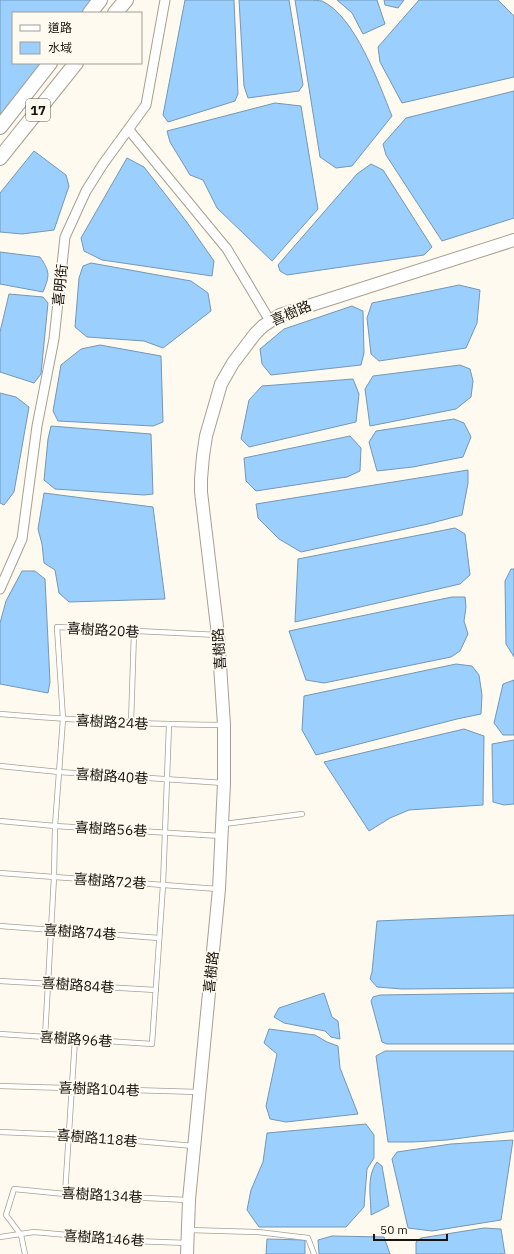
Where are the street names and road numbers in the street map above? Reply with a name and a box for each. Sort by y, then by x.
road number: 17 [26,99,50,121]
street label: 喜明街 [49,263,71,307]
street label: 喜樹路 [268,297,314,329]
street label: 喜樹路20巷 [66,619,140,641]
street label: 喜樹路 [209,627,229,671]
street label: 喜樹路24巷 [75,711,149,733]
street label: 喜樹路40巷 [75,764,149,788]
street label: 喜樹路56巷 [74,818,148,840]
street label: 喜樹路72巷 [73,869,147,893]
street label: 喜樹路74巷 [43,920,117,944]
street label: 喜樹路 [200,950,222,994]
street label: 喜樹路84巷 [41,973,115,997]
street label: 喜樹路96巷 [39,1027,113,1051]
street label: 喜樹路104巷 [58,1079,140,1099]
street label: 喜樹路118巷 [56,1125,138,1151]
street label: 喜樹路134巷 [61,1184,143,1206]
street label: 喜樹路146巷 [63,1226,145,1250]

